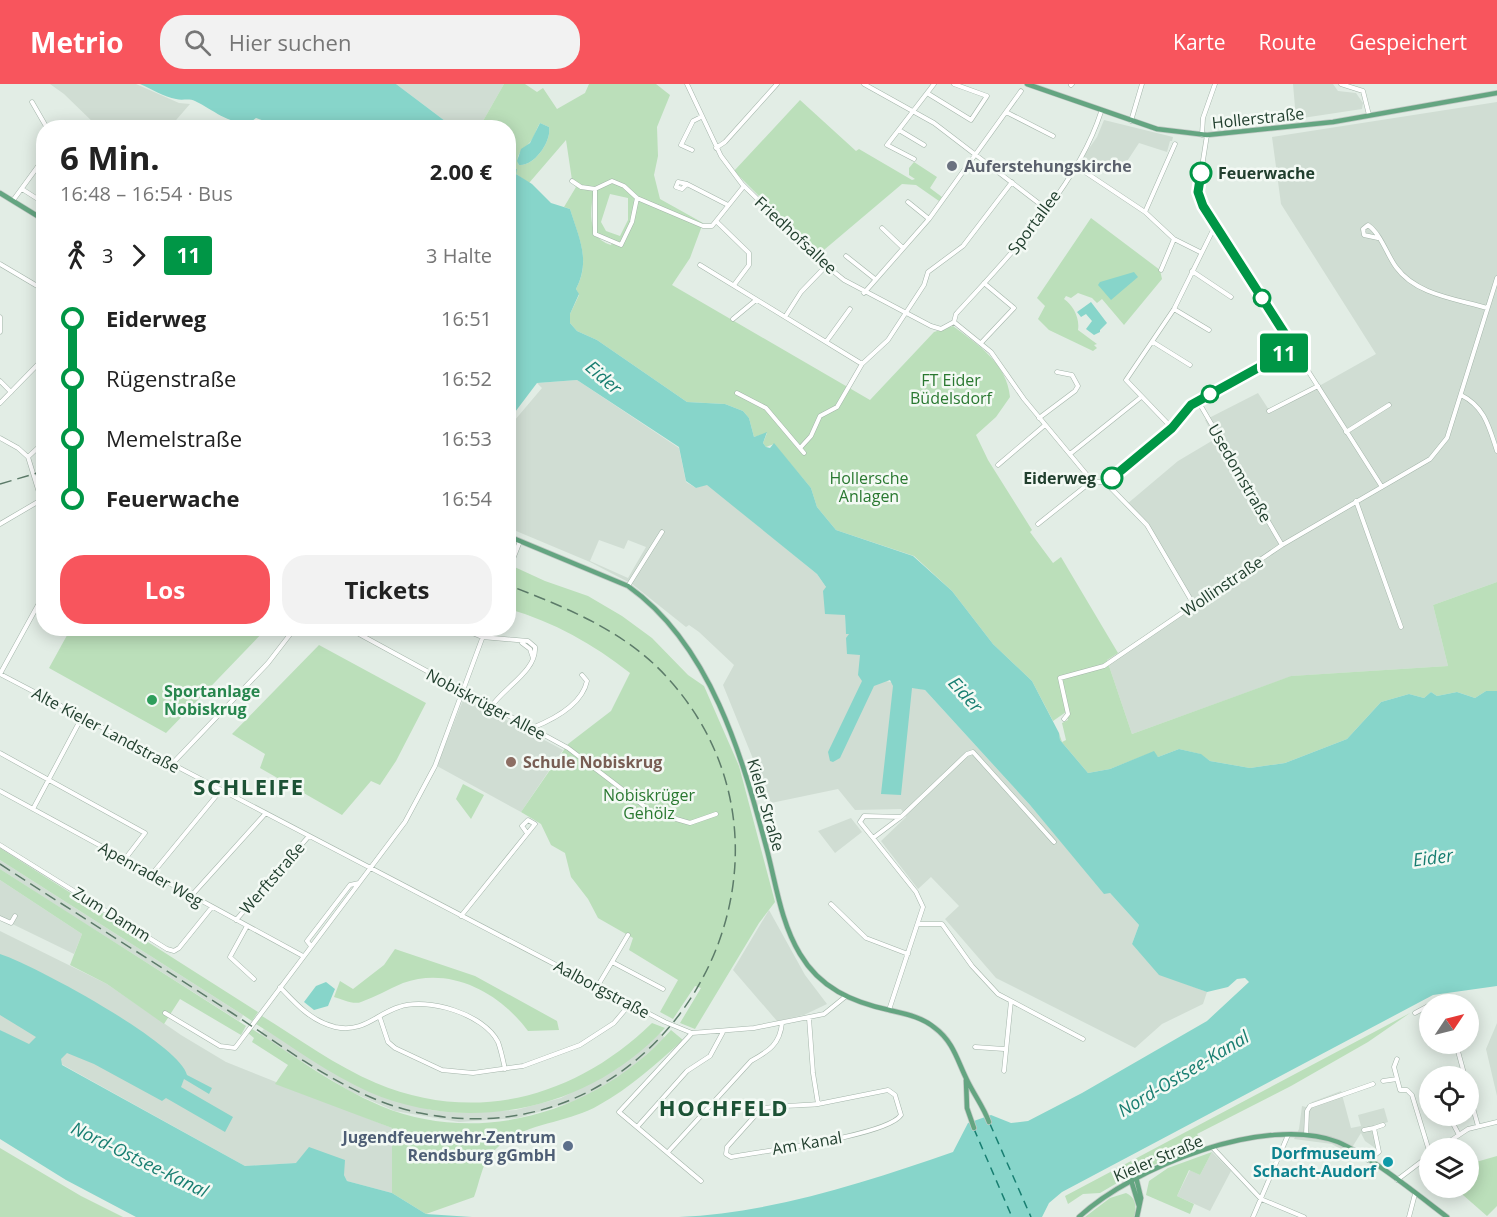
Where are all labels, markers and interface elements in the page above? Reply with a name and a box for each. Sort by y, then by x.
search box [160,15,580,69]
text: Metrio [30,23,124,61]
icon: search [181,26,214,59]
text: Hier suchen [229,27,351,57]
text: Karte [1173,28,1225,56]
text: Route [1258,28,1316,56]
text: Gespeichert [1349,28,1467,56]
street label: Hollerstraße [1211,102,1305,134]
text: 6 Min. [60,135,160,180]
place label: Auferstehungskirche [964,155,1132,177]
text: 2.00 € [430,156,492,186]
marker: Auferstehungskirche [945,159,959,173]
marker: Feuerwache [1190,162,1212,184]
place label: Feuerwache [1218,162,1315,184]
text: 16:48 – 16:54 · Bus [60,180,233,207]
street label: Sportallee [1003,185,1065,259]
street label: Friedhofsallee [750,191,842,279]
icon: walk [60,239,93,272]
icon: forward [122,239,155,272]
text: 11 [176,241,200,269]
text: 3 [102,242,113,269]
text: 3 Halte [426,242,492,269]
unlabelled marker [1253,289,1271,307]
text: Eiderweg [106,303,206,333]
text: 16:51 [441,305,492,332]
line badge: 11 [1257,334,1311,372]
text: 11 [1272,339,1296,367]
water label: Eider [581,355,628,400]
text: Rügenstraße [106,363,236,393]
text: 16:52 [441,365,492,392]
park label: FT Eider Büdelsdorf [910,369,994,409]
unlabelled marker [1201,385,1219,403]
street label: Usedomstraße [1203,420,1277,526]
text: Memelstraße [106,423,242,453]
text: 16:53 [441,425,492,452]
park label: Hollersche Anlagen [829,467,909,507]
place label: Eiderweg [1023,467,1096,489]
marker: Eiderweg [1101,467,1123,489]
text: Feuerwache [106,483,239,513]
text: 16:54 [441,485,492,512]
street label: Wollinstraße [1177,551,1267,621]
button: Los [60,555,270,624]
button: Tickets [282,555,492,624]
street label: Nobiskrüger Allee [422,663,550,745]
water label: Eider [944,671,989,718]
place label: Sportanlage Nobiskrug [164,680,260,720]
street label: Alte Kieler Landstraße [28,682,184,778]
marker: Sportanlage Nobiskrug [145,693,159,707]
place label: Schule Nobiskrug [523,751,662,773]
marker: Schule Nobiskrug [504,755,518,769]
street label: Kieler Straße [742,756,790,854]
district label: SCHLEIFE [193,771,305,801]
park label: Nobiskrüger Gehölz [603,784,696,824]
street label: Apenrader Weg [95,836,207,912]
street label: Werftstraße [234,837,310,919]
water label: Eider [1412,843,1455,871]
street label: Zum Damm [69,881,155,947]
street label: Aalborgstraße [550,955,654,1023]
north arrow [1419,994,1479,1054]
map controls [1419,994,1479,1198]
water label: Nord-Ostsee-Kanal [1113,1024,1254,1122]
button: locate [1419,1066,1479,1126]
district label: HOCHFELD [659,1092,789,1122]
water label: Nord-Ostsee-Kanal [68,1115,213,1203]
place label: Jugendfeuerwehr-Zentrum Rendsburg gGmbH [340,1126,556,1166]
street label: Am Kanal [770,1126,844,1160]
street label: Kieler Straße [1110,1129,1206,1187]
button: layers [1419,1138,1479,1198]
marker: Jugendfeuerwehr-Zentrum Rendsburg gGmbH [561,1139,575,1153]
place label: Dorfmuseum Schacht-Audorf [1253,1142,1377,1182]
marker: Dorfmuseum Schacht-Audorf [1381,1155,1395,1169]

